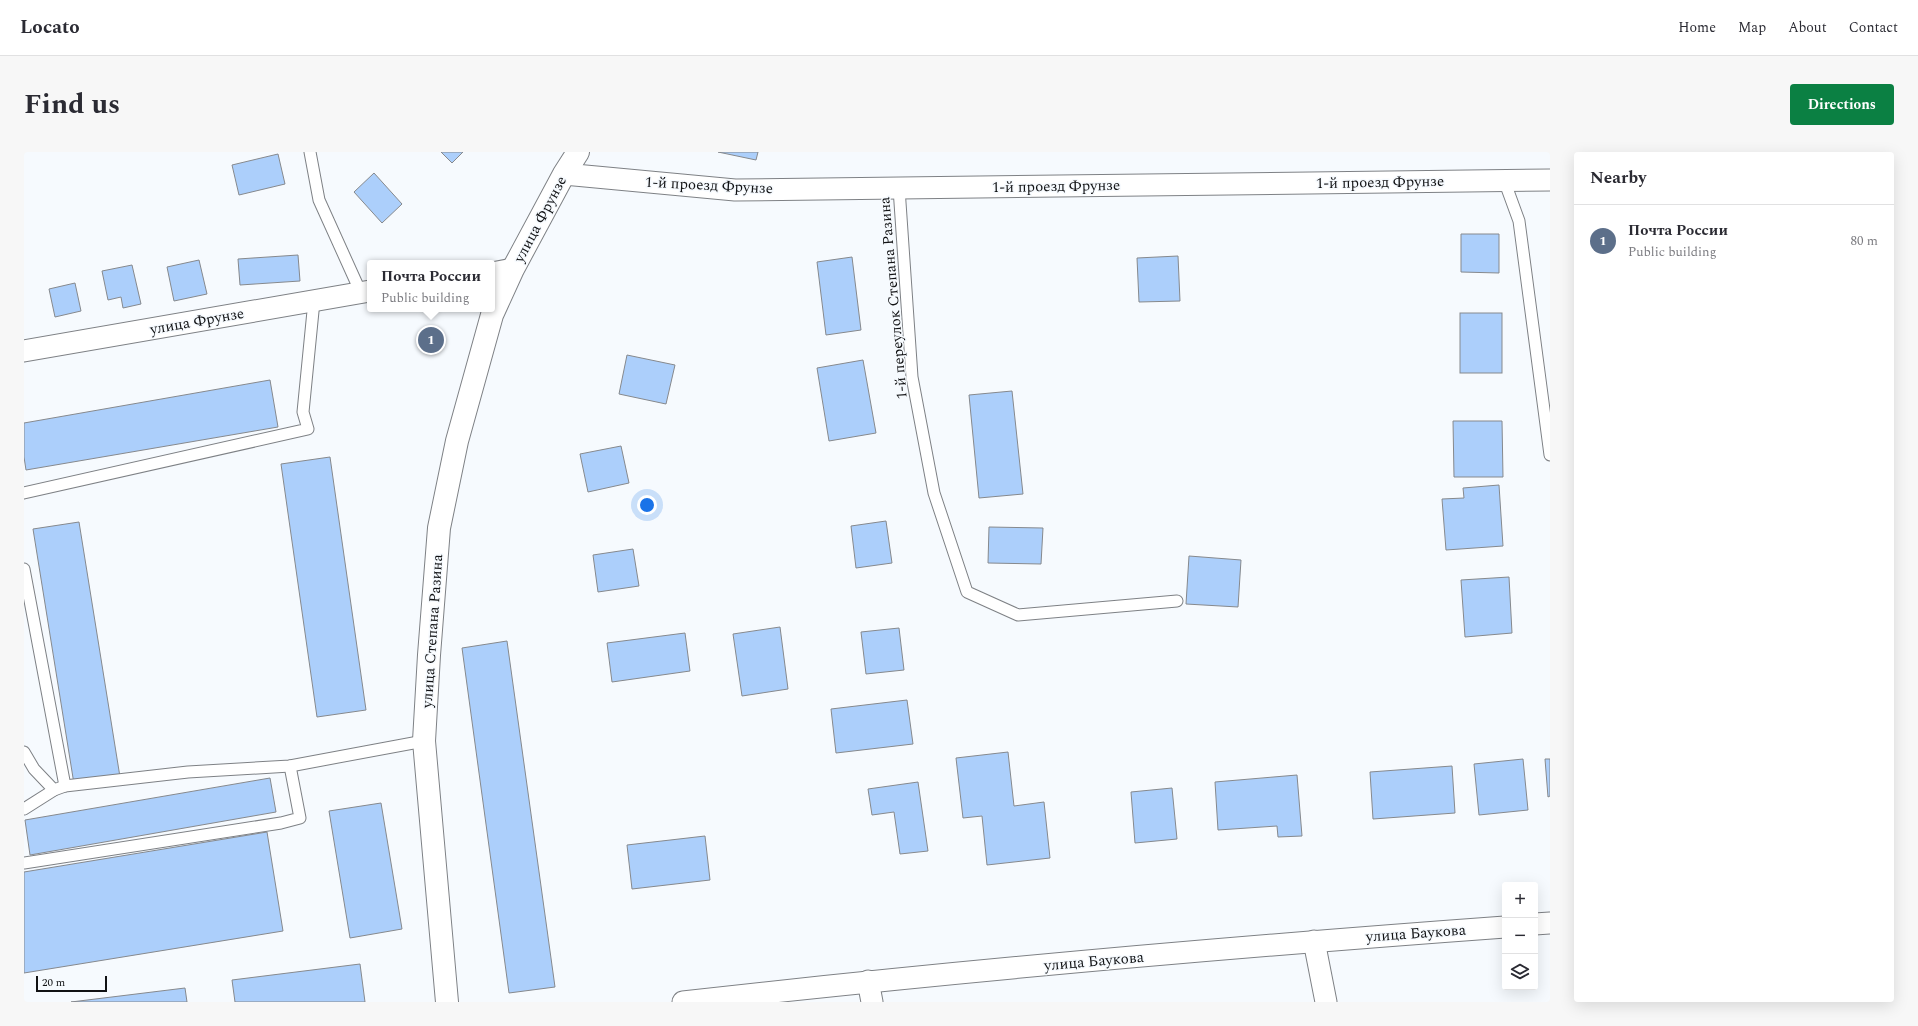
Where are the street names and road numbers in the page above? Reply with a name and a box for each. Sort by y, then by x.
street label: 1-й проезд Фрунзе [1316,170,1444,195]
street label: 1-й проезд Фрунзе [644,171,774,200]
street label: улица Фрунзе [507,172,573,268]
street label: 1-й проезд Фрунзе [992,174,1120,199]
street label: 1-й переулок Степана Разина [873,195,914,400]
street label: улица Фрунзе [147,302,246,341]
street label: улица Степана Разина [416,553,449,710]
street label: улица Баукова [1364,918,1468,949]
street label: улица Баукова [1042,946,1146,977]

